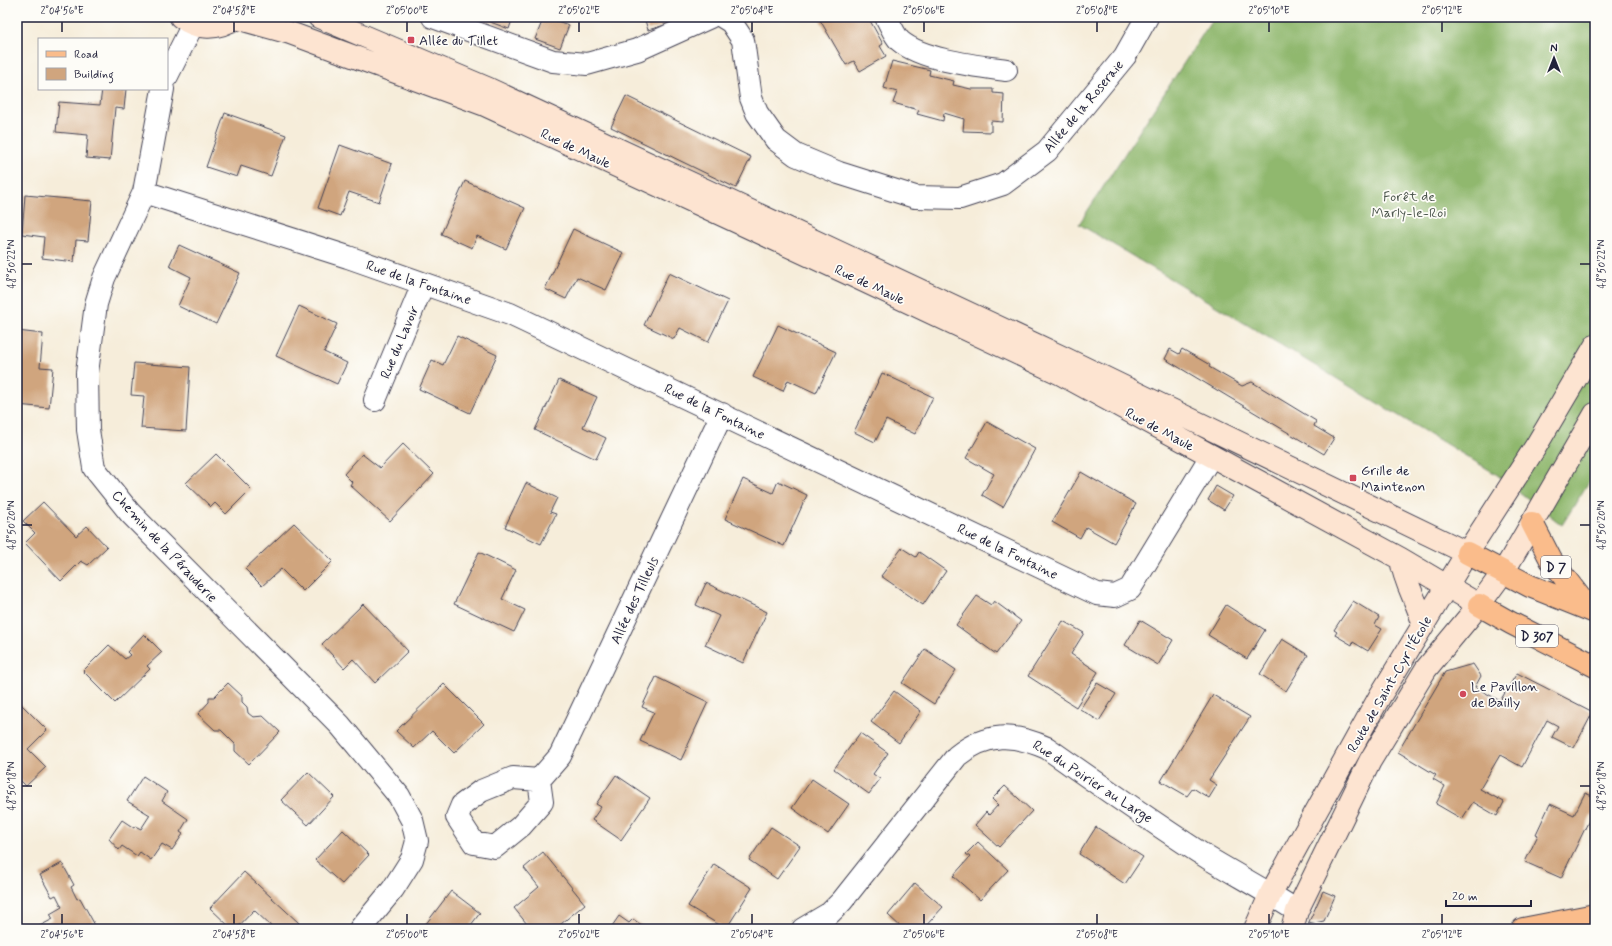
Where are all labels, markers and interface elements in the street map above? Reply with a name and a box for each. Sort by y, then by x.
text: 2°04'56"E [40,4,84,18]
text: 2°04'58"E [212,4,256,18]
text: 2°05'00"E [386,4,428,18]
text: 2°05'02"E [558,4,600,18]
text: 2°05'04"E [731,4,773,18]
text: 2°05'06"E [903,4,945,18]
text: 2°05'08"E [1076,4,1118,18]
text: 2°05'10"E [1249,4,1290,18]
text: 2°05'12"E [1422,4,1462,18]
place label: Allée du Tillet [419,32,498,50]
marker: Allée du Tillet [406,35,416,45]
legend [38,38,168,90]
north arrow [1534,38,1574,78]
text: N [1550,42,1558,56]
text: Road [74,47,98,63]
street label: Allée de la Roseraie [1040,57,1128,157]
text: Building [74,67,114,84]
street label: Rue de Maule [537,125,614,173]
park label: Forêt de Marly-le-Roi [1372,188,1447,222]
text: 48°50'22"N [5,239,19,289]
text: 48°50'22"N [1595,239,1609,289]
street label: Rue de la Fontaine [364,257,474,309]
street label: Rue de Maule [831,261,908,309]
street label: Rue du Lavoir [376,303,423,382]
street label: Rue de la Fontaine [661,380,768,444]
street label: Rue de Maule [1122,404,1198,456]
place label: Grille de Maintenon [1361,462,1425,496]
marker: Grille de Maintenon [1348,473,1358,483]
street label: Chemin de la Pérauderie [108,487,221,607]
text: 48°50'20"N [5,500,19,550]
text: 48°50'20"N [1595,500,1609,550]
street label: Rue de la Fontaine [954,520,1061,584]
street label: Allée des Tilleuls [607,554,663,647]
road number: D 7 [1541,556,1571,578]
street label: Route de Saint-Cyr l'École [1343,613,1436,756]
road number: D 307 [1516,625,1558,647]
place label: Le Pavillon de Bailly [1471,678,1538,712]
marker: Le Pavillon de Bailly [1458,689,1468,699]
street label: Rue du Poirier au Large [1028,736,1156,828]
text: 48°50'18"N [5,761,19,810]
text: 48°50'18"N [1595,761,1609,810]
scale bar [1446,882,1531,908]
text: 20 m [1452,889,1478,905]
text: 2°04'56"E [40,928,84,942]
text: 2°04'58"E [212,928,256,942]
text: 2°05'00"E [386,928,428,942]
text: 2°05'02"E [558,928,600,942]
text: 2°05'04"E [731,928,773,942]
text: 2°05'06"E [903,928,945,942]
text: 2°05'08"E [1076,928,1118,942]
text: 2°05'10"E [1249,928,1290,942]
text: 2°05'12"E [1422,928,1462,942]

